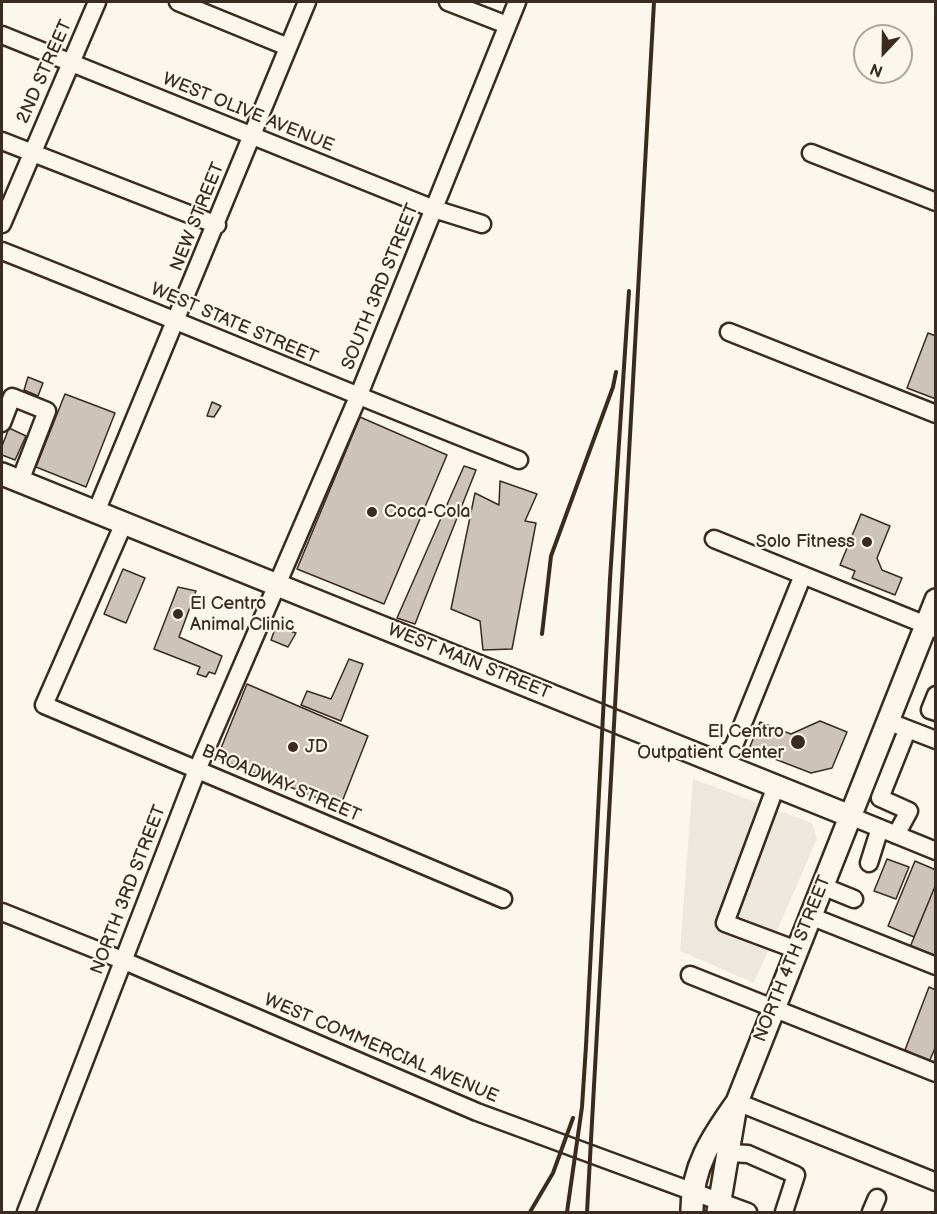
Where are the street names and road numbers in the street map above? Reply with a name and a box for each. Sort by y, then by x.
street label: 2ND STREET [13,17,77,127]
street label: WEST OLIVE AVENUE [159,69,337,157]
street label: NEW STREET [166,159,230,275]
street label: SOUTH 3RD STREET [338,201,424,373]
street label: WEST STATE STREET [147,279,321,369]
street label: WEST MAIN STREET [384,619,554,705]
street label: BROADWAY STREET [198,741,364,827]
street label: NORTH 3RD STREET [87,802,171,978]
street label: NORTH 4TH STREET [750,873,836,1045]
street label: WEST COMMERCIAL AVENUE [261,990,501,1108]

